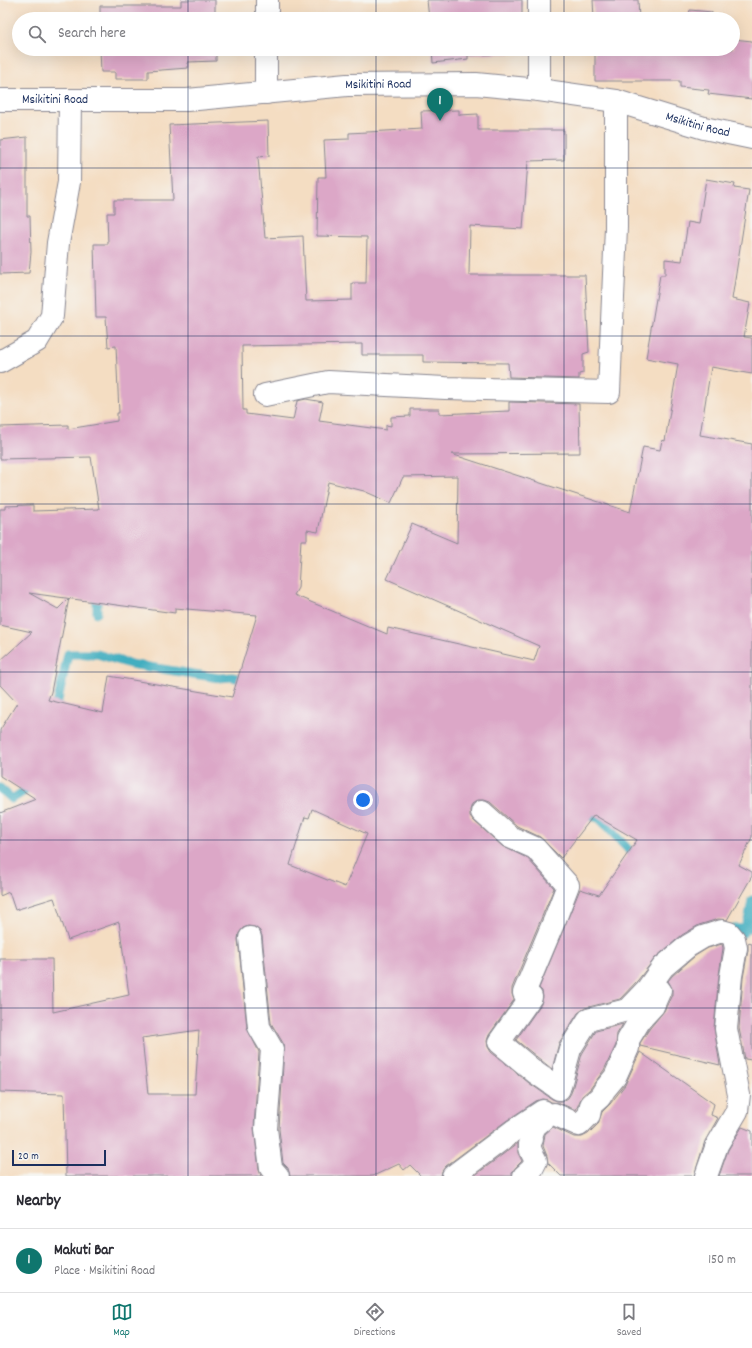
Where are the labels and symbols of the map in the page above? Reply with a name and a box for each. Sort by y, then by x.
street label: Msikitini Road [345,75,411,95]
pin: 1 [427,88,453,121]
street label: Msikitini Road [22,91,88,110]
street label: Msikitini Road [663,107,732,143]
your location [353,790,373,810]
scale bar [12,1148,106,1167]

